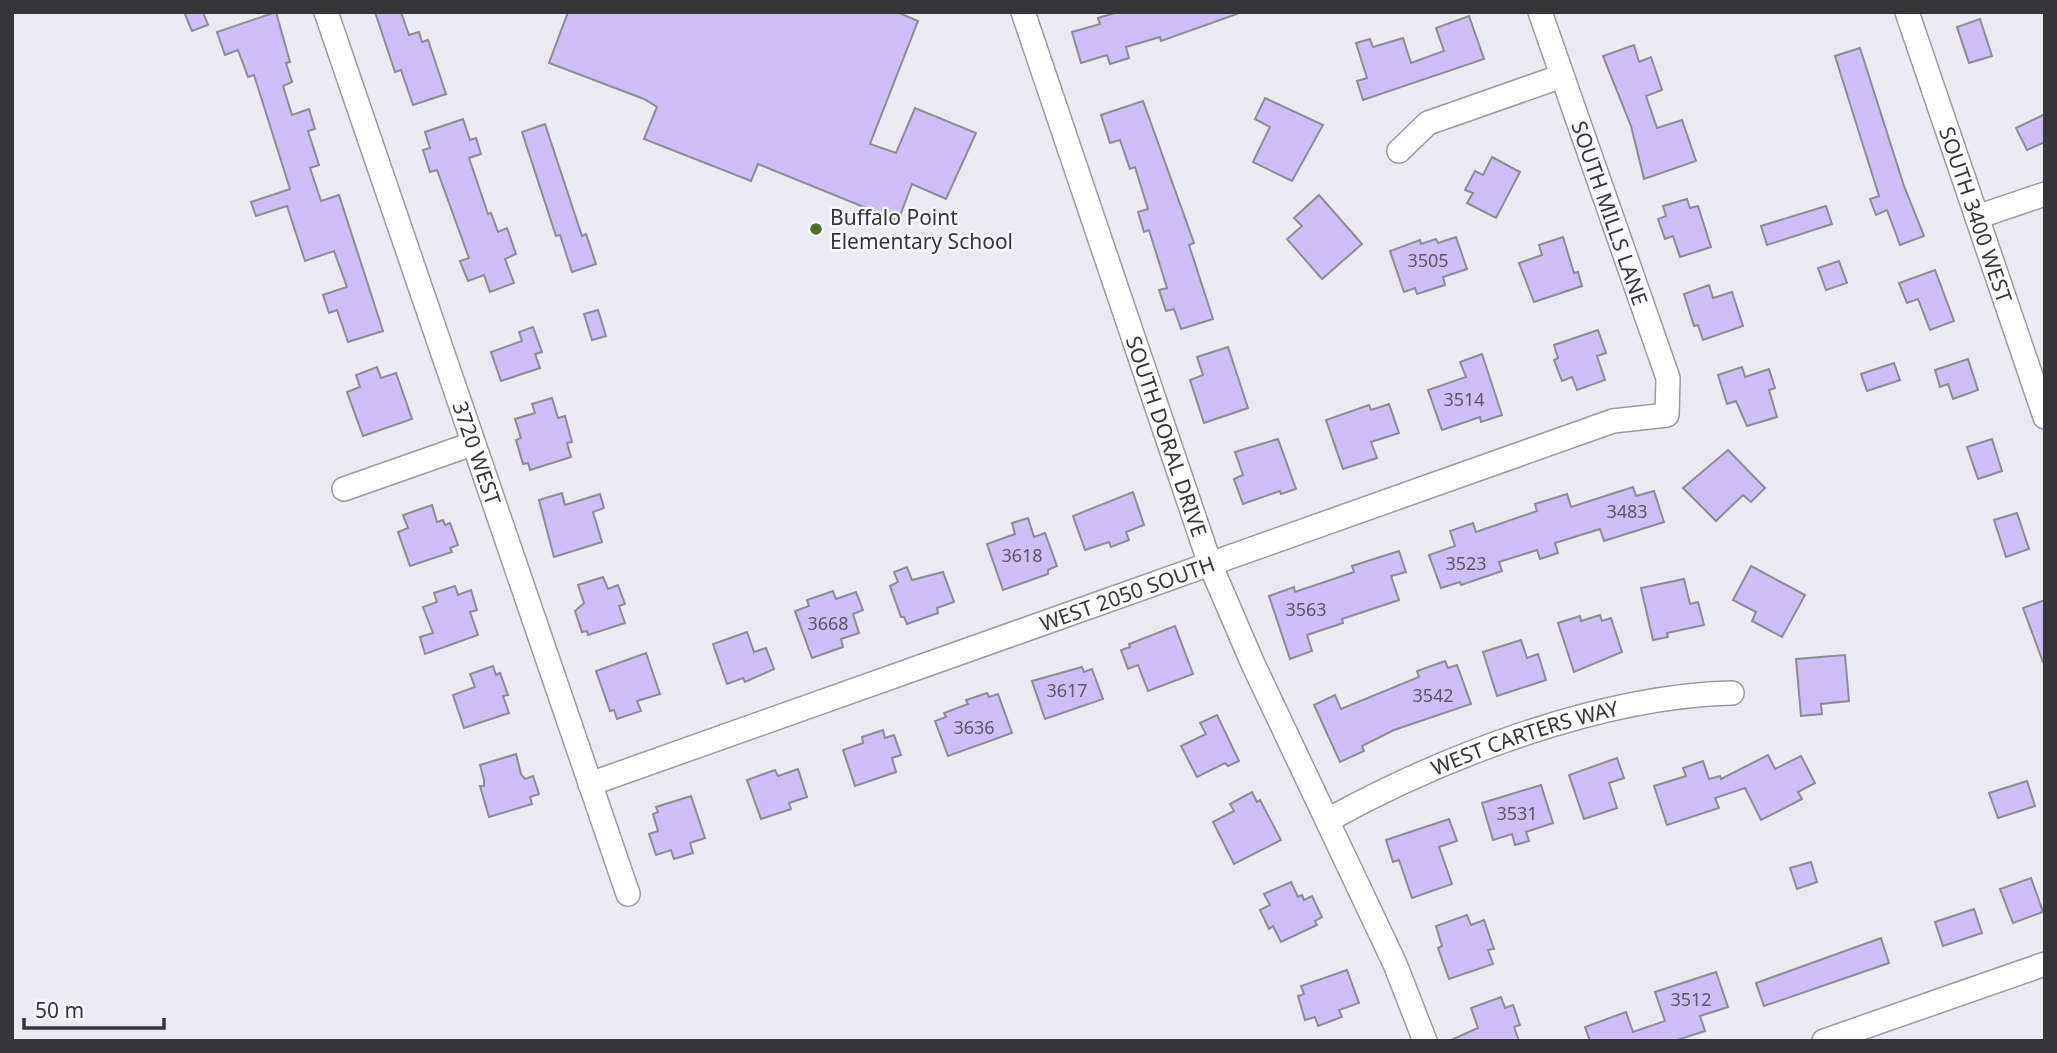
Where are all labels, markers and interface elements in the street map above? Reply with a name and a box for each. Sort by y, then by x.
street label: SOUTH MILLS LANE [1565,117,1655,309]
street label: SOUTH 3400 WEST [1933,123,2019,306]
place label: Buffalo Point Elementary School [830,203,1013,255]
marker: Buffalo Point Elementary School [808,221,824,237]
house number: 3505 [1407,248,1449,272]
street label: SOUTH DORAL DRIVE [1120,332,1214,541]
house number: 3514 [1443,387,1485,411]
street label: 3720 WEST [446,397,508,509]
house number: 3483 [1606,499,1648,523]
house number: 3618 [1001,543,1043,567]
street label: WEST 2050 SOUTH [1036,549,1219,637]
house number: 3523 [1445,551,1487,575]
house number: 3563 [1285,597,1327,621]
house number: 3668 [807,611,849,635]
house number: 3617 [1046,678,1088,702]
house number: 3542 [1412,683,1454,707]
street label: WEST CARTERS WAY [1427,694,1621,782]
house number: 3636 [953,715,995,739]
house number: 3531 [1496,801,1538,825]
scale bar [24,986,164,1030]
house number: 3512 [1670,987,1712,1011]
text: 50 m [35,996,84,1024]

